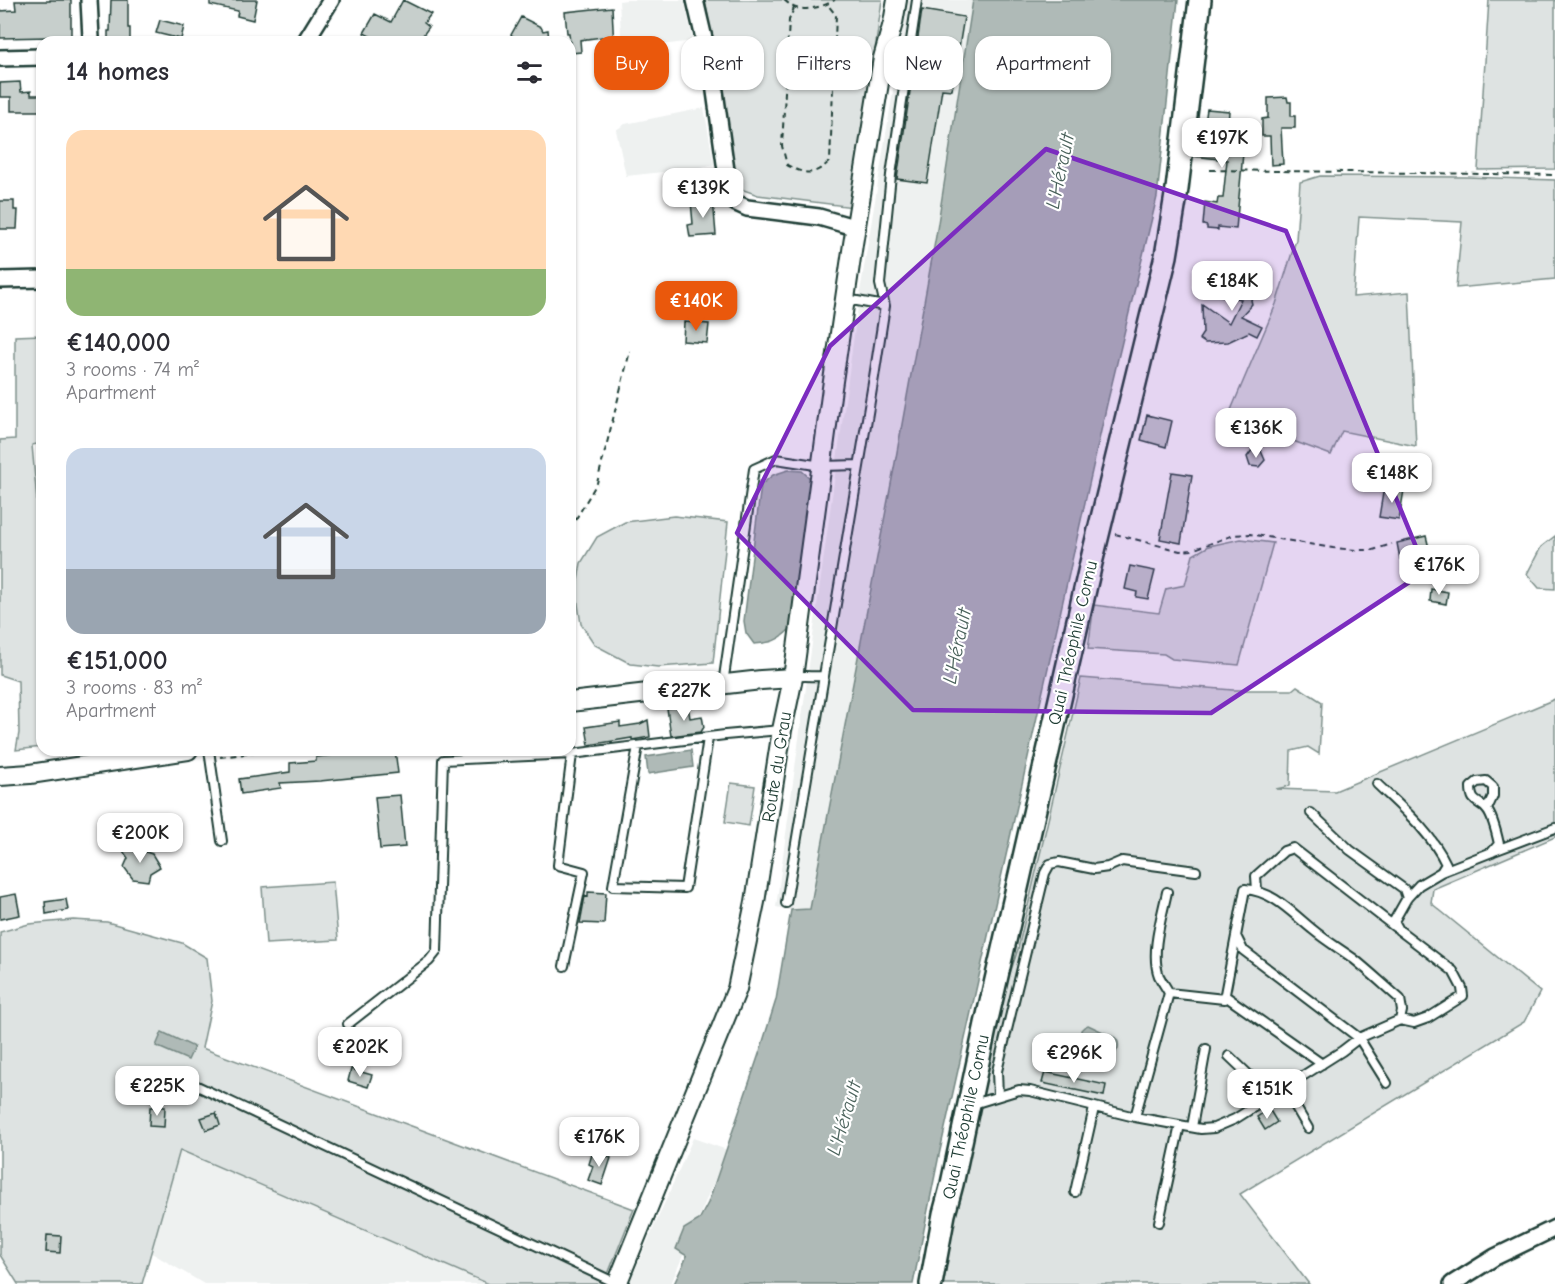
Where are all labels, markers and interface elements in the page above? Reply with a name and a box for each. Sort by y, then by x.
chip: Buy [594,36,669,90]
chip: Rent [681,36,764,90]
chip: Filters [776,36,872,90]
chip: New [884,36,963,90]
chip: Apartment [975,36,1111,90]
icon: filters [513,56,546,89]
text: 14 homes [66,57,169,87]
pin: €197K [1180,118,1264,169]
text: €197K [1196,126,1248,149]
water label: L'Hérault [1041,129,1080,211]
pin: €139K [661,168,745,219]
icon: home [252,169,360,277]
text: €139K [676,176,730,199]
pin: €184K [1190,261,1274,312]
text: €184K [1206,269,1258,292]
pin: €140K [654,281,738,332]
text: €140K [669,289,723,312]
text: €140,000 [66,328,171,358]
text: 3 rooms · 74 m² [66,358,199,381]
text: Apartment [66,381,156,404]
pin: €136K [1214,408,1298,459]
text: €136K [1229,416,1283,439]
pin: €148K [1350,453,1434,504]
text: €148K [1366,461,1418,484]
icon: home [252,487,360,595]
pin: €176K [1397,545,1481,596]
text: €176K [1413,553,1465,576]
street label: Quai Théophile Cornu [1044,559,1102,727]
water label: L'Hérault [938,604,977,686]
text: €151,000 [66,646,168,676]
pin: €227K [642,671,726,722]
text: 3 rooms · 83 m² [66,676,202,699]
text: €227K [657,679,711,702]
text: Apartment [66,699,156,722]
street label: Route du Grau [758,710,796,824]
pin: €200K [98,813,182,864]
text: €200K [111,821,169,844]
pin: €202K [318,1027,402,1078]
street label: Quai Théophile Cornu [938,1033,994,1201]
pin: €296K [1032,1033,1116,1084]
text: €202K [332,1035,388,1058]
text: €296K [1046,1041,1102,1064]
pin: €225K [115,1066,199,1117]
pin: €151K [1225,1069,1309,1120]
text: €225K [129,1074,185,1097]
water label: L'Hérault [822,1076,867,1158]
text: €151K [1241,1077,1293,1100]
pin: €176K [557,1117,641,1168]
text: €176K [573,1125,625,1148]

